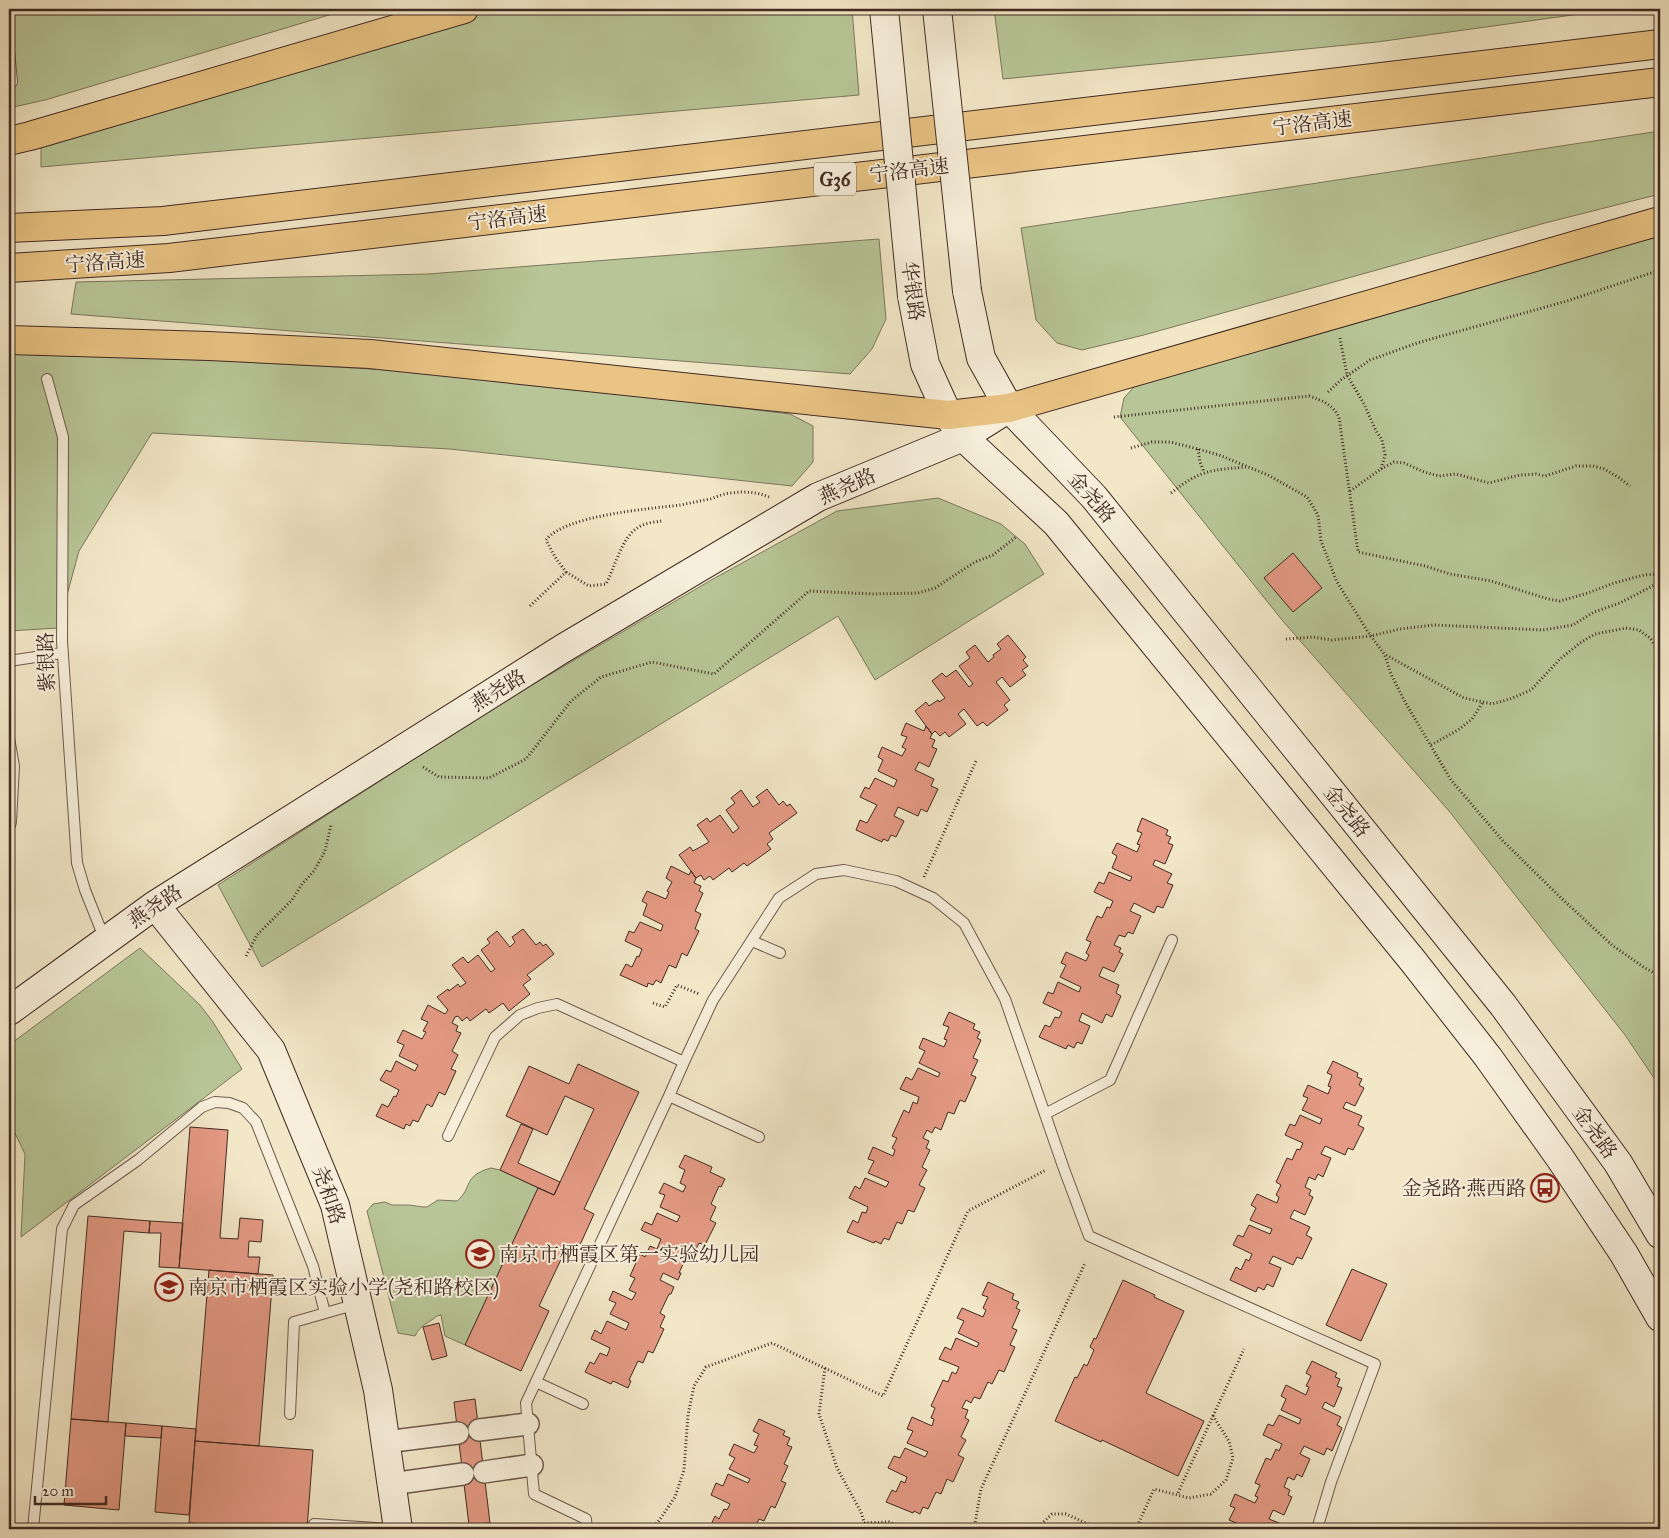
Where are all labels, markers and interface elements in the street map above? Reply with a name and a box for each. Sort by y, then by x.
street label: 宁洛高速 [1271,106,1353,140]
street label: 宁洛高速 [868,153,950,187]
road number: G36 [814,162,856,195]
street label: 宁洛高速 [466,201,548,235]
street label: 宁洛高速 [64,247,146,277]
street label: 华银路 [897,260,929,322]
street label: 燕尧路 [815,463,879,509]
street label: 金尧路 [1063,466,1121,528]
street label: 紫银路 [33,632,59,692]
street label: 燕尧路 [466,664,530,716]
street label: 金尧路 [1319,780,1375,842]
street label: 燕尧路 [123,879,187,933]
street label: 金尧路 [1568,1101,1622,1163]
street label: 尧和路 [308,1163,350,1227]
bus stop icon: 金尧路·燕西路 [1530,1173,1560,1203]
place label: 金尧路·燕西路 [1402,1176,1526,1200]
school or university icon: 南京市栖霞区第一实验幼儿园 [465,1239,495,1269]
place label: 南京市栖霞区第一实验幼儿园 [499,1242,759,1266]
school or university icon: 南京市栖霞区实验小学(尧和路校区) [154,1272,184,1302]
place label: 南京市栖霞区实验小学(尧和路校区) [188,1275,499,1300]
scale bar [35,1473,106,1505]
text: 20 m [42,1482,74,1500]

